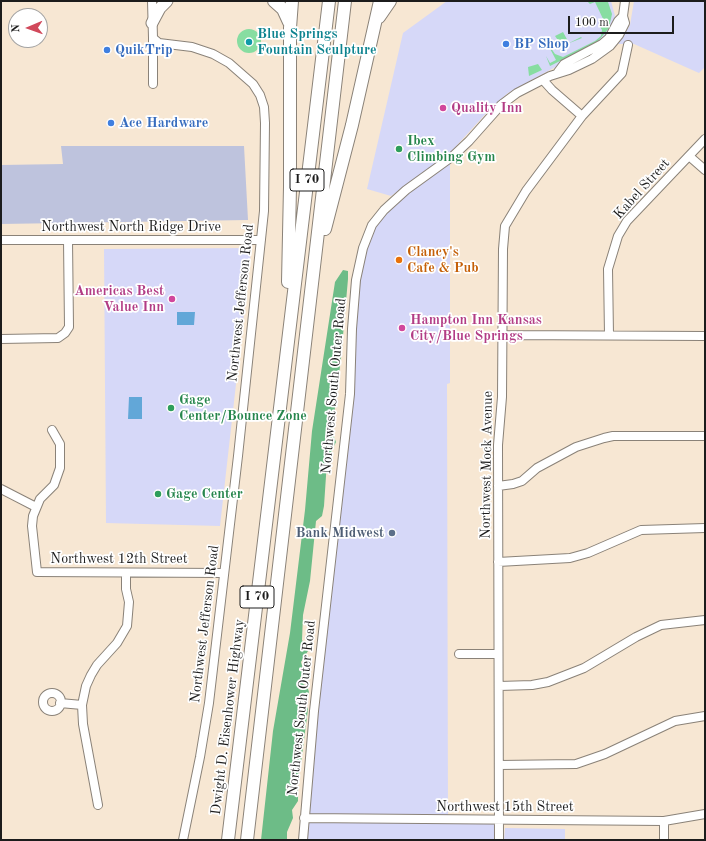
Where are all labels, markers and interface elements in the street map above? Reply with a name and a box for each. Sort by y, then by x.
north arrow [8,8,48,48]
scale bar [570,8,676,34]
text: 100 m [575,17,609,29]
text: N [11,24,22,33]
place label: Blue Springs Fountain Sculpture [257,26,377,58]
place label: BP Shop [514,36,569,52]
marker: Blue Springs Fountain Sculpture [244,37,254,47]
marker: BP Shop [501,39,511,49]
place label: QuikTrip [115,42,173,58]
marker: QuikTrip [102,45,112,55]
place label: Quality Inn [451,100,522,116]
marker: Quality Inn [438,103,448,113]
place label: Ace Hardware [119,115,208,131]
marker: Ace Hardware [106,118,116,128]
place label: Ibex Climbing Gym [407,133,496,166]
marker: Ibex Climbing Gym [394,144,404,154]
street label: Kabel Street [610,155,674,223]
road number: I 70 [290,169,324,191]
street label: Northwest North Ridge Drive [41,219,221,235]
street label: Northwest Jefferson Road [224,223,258,383]
place label: Clancy's Cafe & Pub [407,244,479,276]
marker: Clancy's Cafe & Pub [394,255,404,265]
place label: Americas Best Value Inn [74,283,164,316]
marker: Americas Best Value Inn [167,294,177,304]
street label: Northwest South Outer Road [318,297,350,475]
place label: Hampton Inn Kansas City/Blue Springs [410,312,542,344]
marker: Hampton Inn Kansas City/Blue Springs [397,323,407,333]
street label: Northwest Mock Avenue [477,391,497,539]
place label: Gage Center/Bounce Zone [179,392,307,424]
marker: Gage Center/Bounce Zone [166,403,176,413]
place label: Gage Center [166,486,243,502]
marker: Gage Center [153,489,163,499]
place label: Bank Midwest [295,525,384,541]
marker: Bank Midwest [387,528,397,538]
street label: Northwest Jefferson Road [187,544,223,704]
street label: Northwest 12th Street [50,551,188,567]
road number: I 70 [240,586,274,608]
street label: Dwight D. Eisenhower Highway [208,618,248,816]
street label: Northwest South Outer Road [284,619,320,797]
street label: Northwest 15th Street [436,799,574,815]

